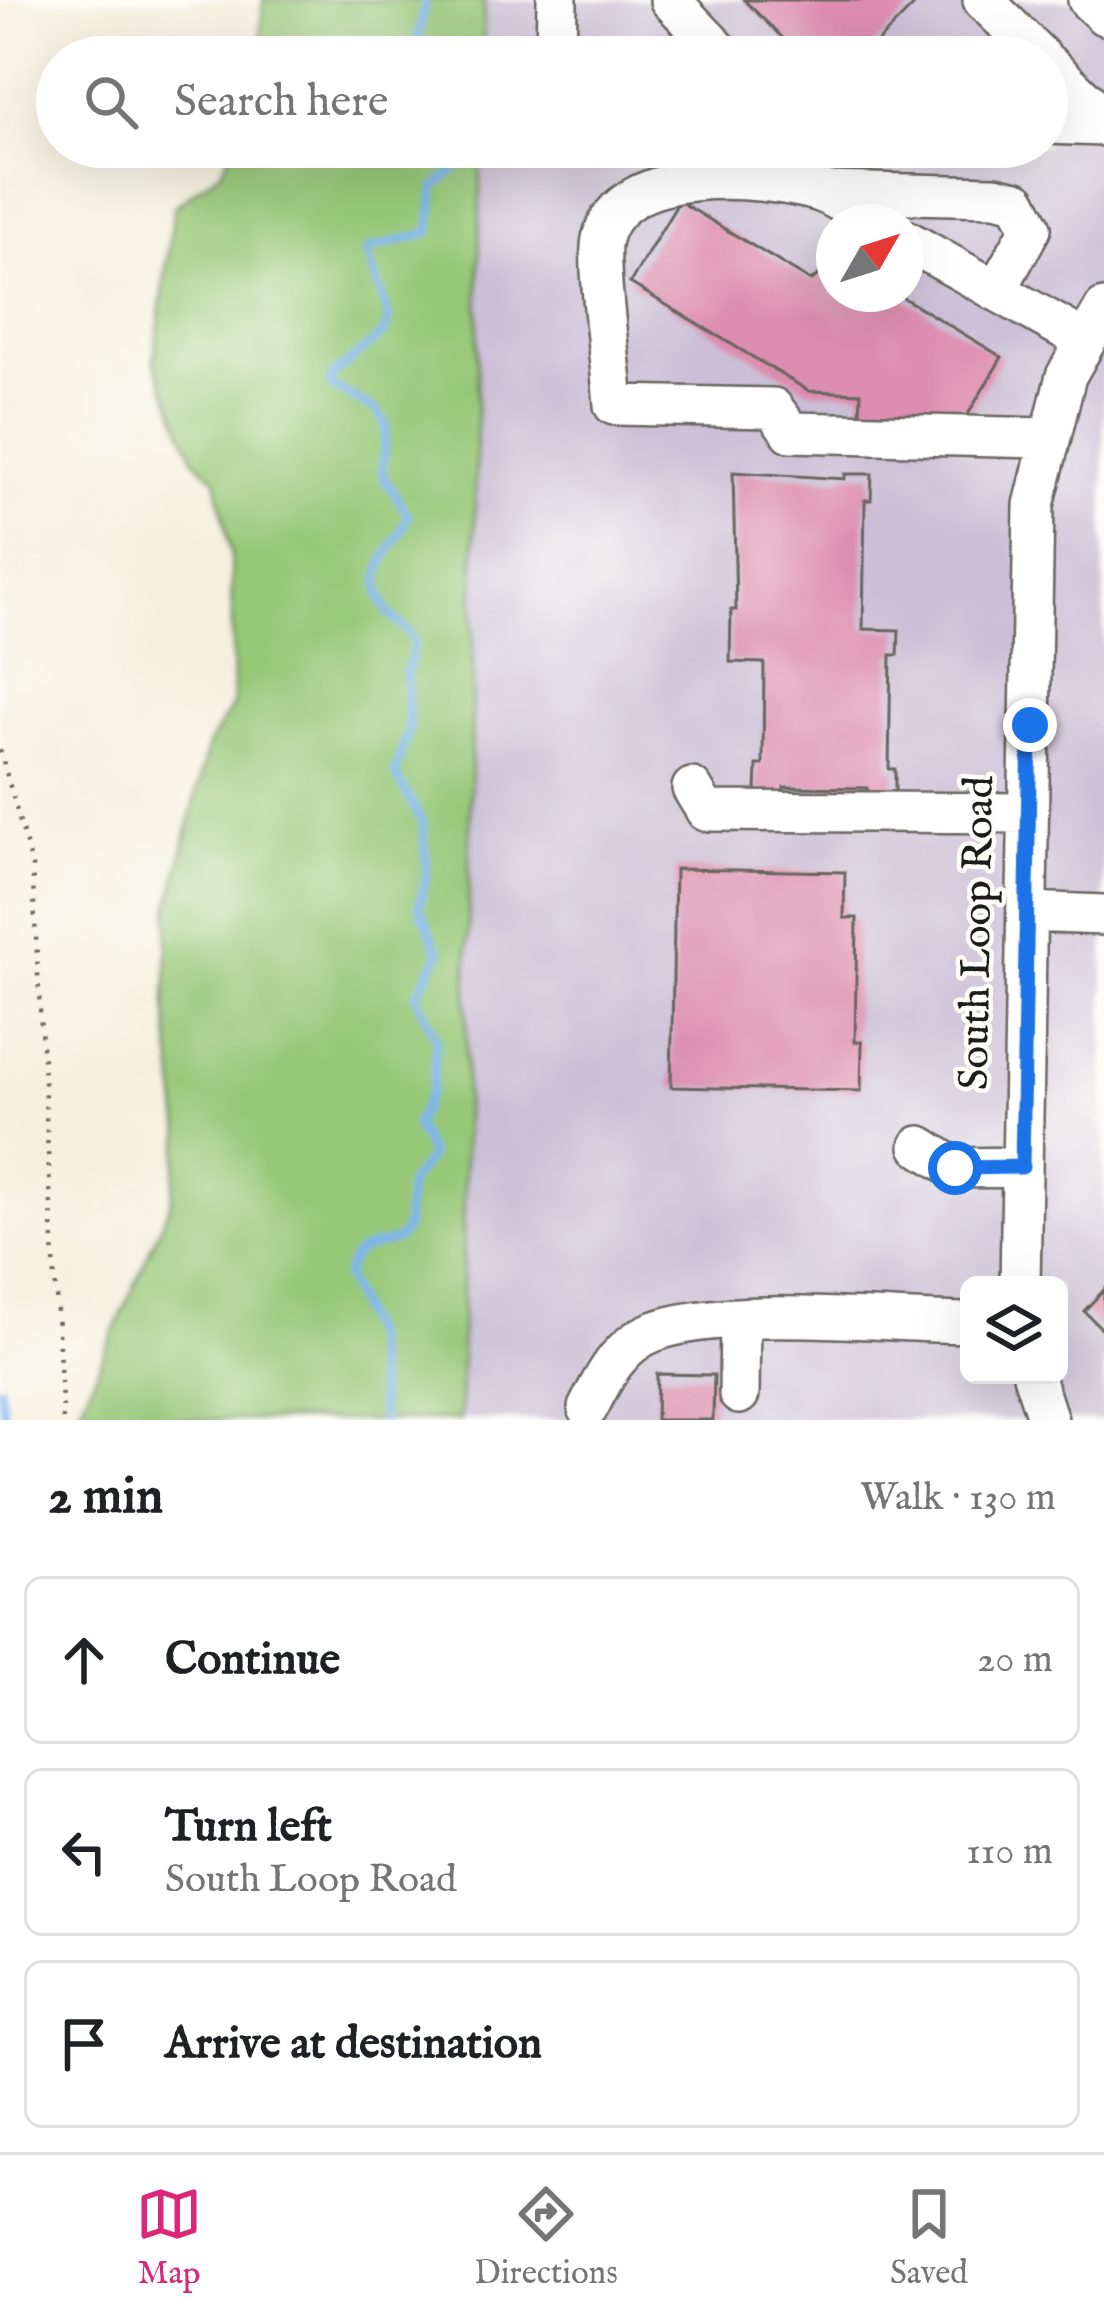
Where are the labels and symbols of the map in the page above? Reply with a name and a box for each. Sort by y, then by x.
north arrow [816,204,924,312]
route end [1003,698,1057,752]
street label: South Loop Road [949,775,1007,1091]
route start [928,1141,982,1195]

